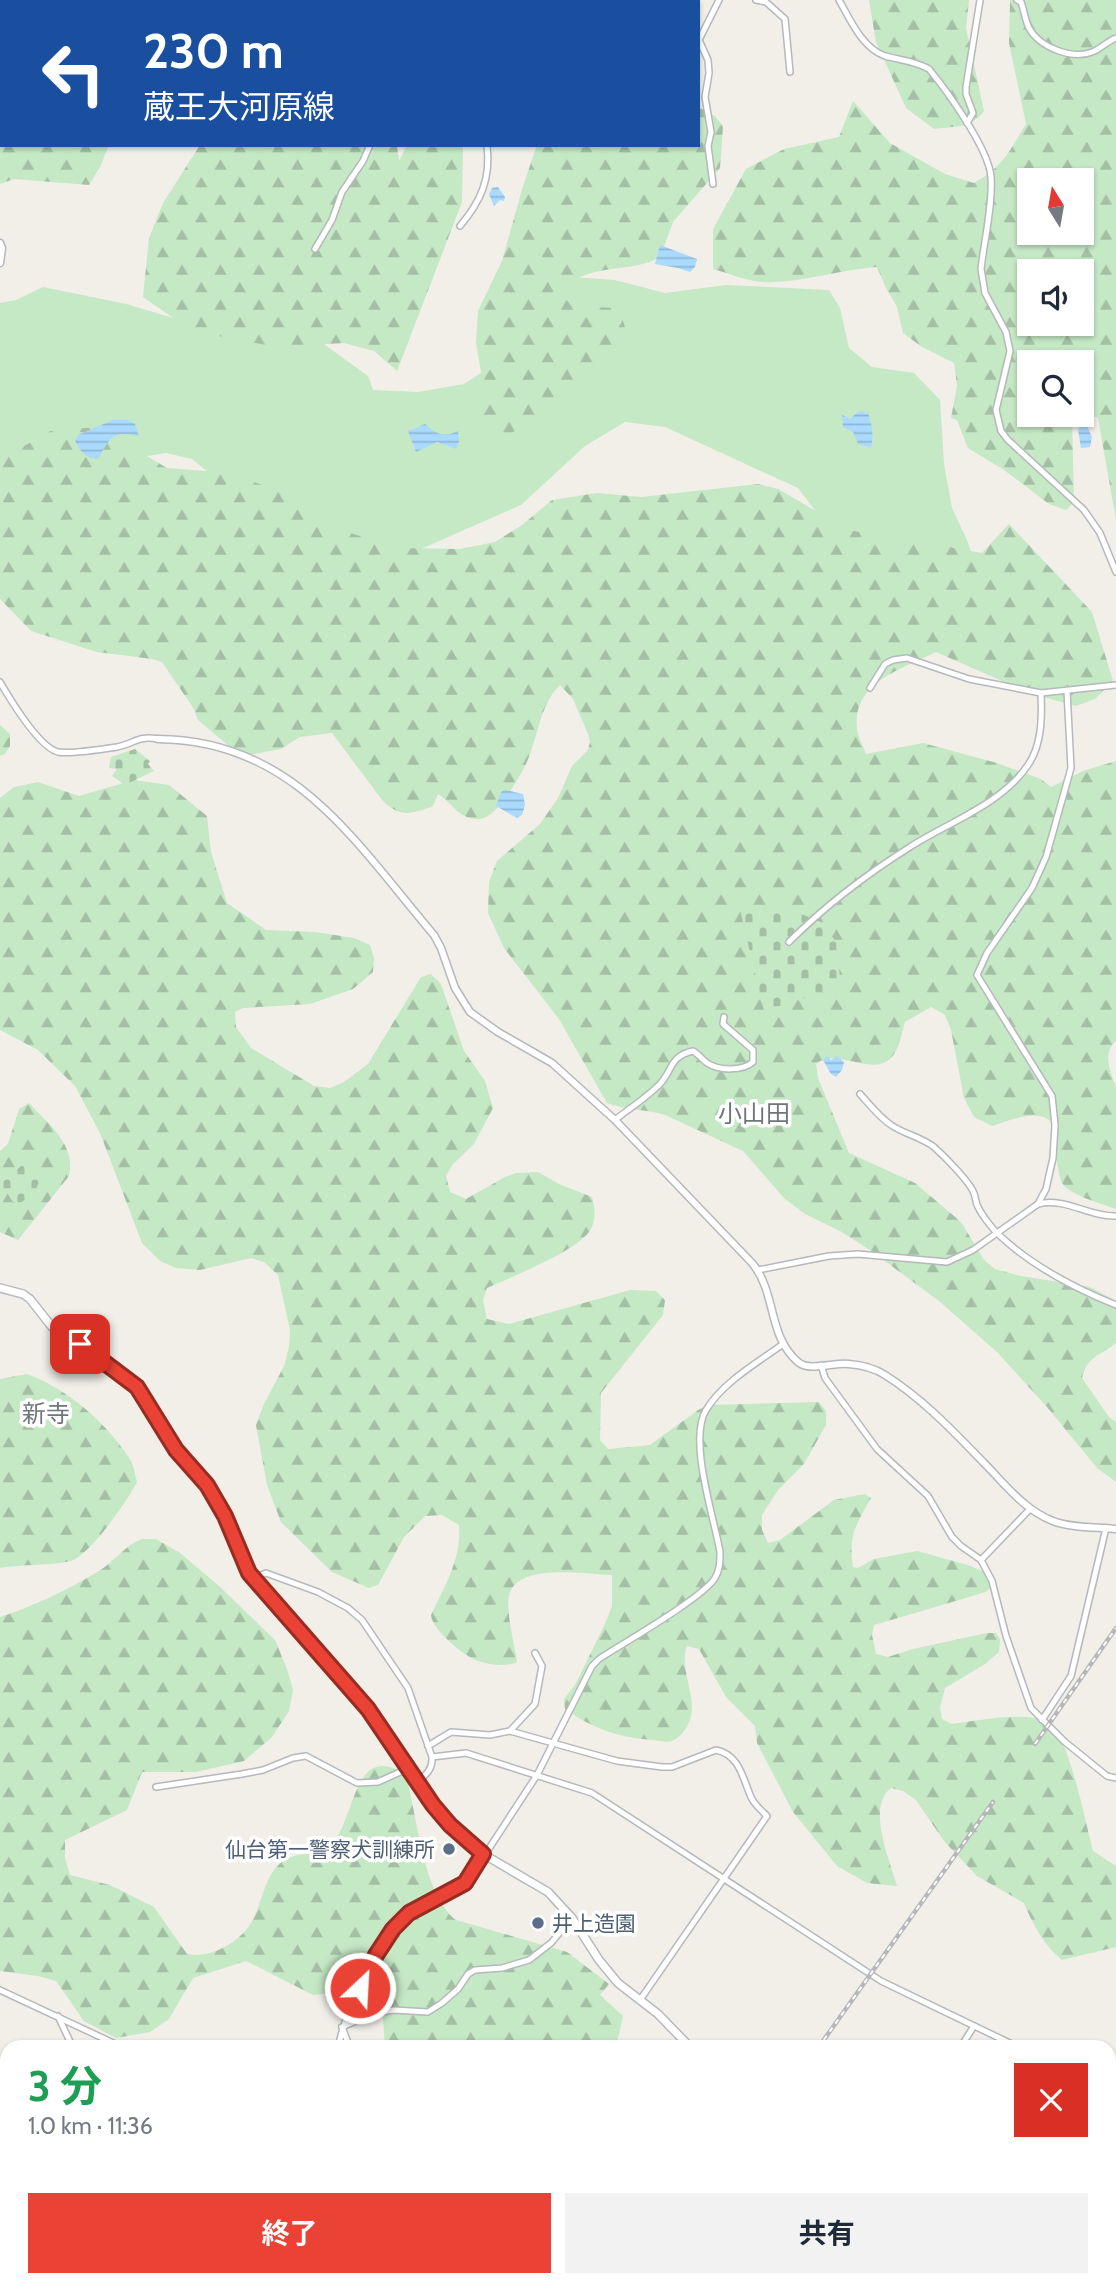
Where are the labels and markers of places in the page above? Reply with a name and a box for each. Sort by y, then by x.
pin [50,1314,110,1374]
place label: 仙台第一警察犬訓練所 [225,1837,435,1862]
marker: 仙台第一警察犬訓練所 [441,1841,457,1857]
place label: 井上造園 [552,1911,636,1936]
marker: 井上造園 [530,1915,546,1931]

